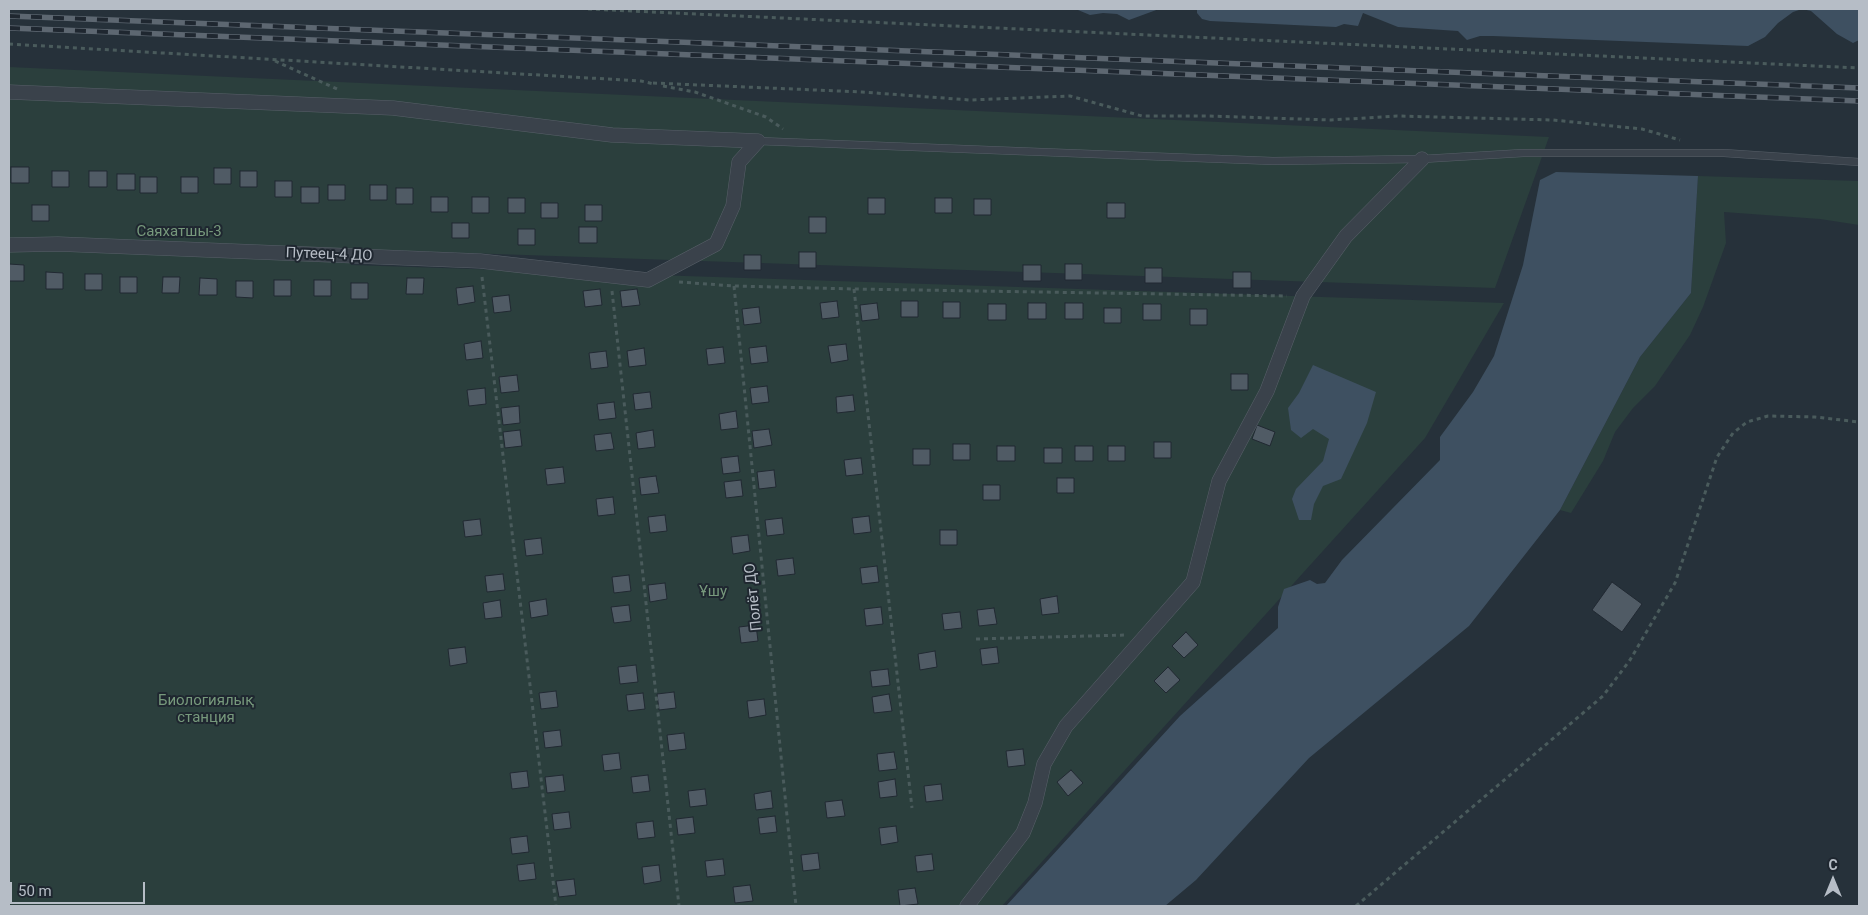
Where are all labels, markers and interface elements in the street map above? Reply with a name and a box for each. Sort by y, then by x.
park label: Саяхатшы-3 [136,223,222,241]
street label: Путеец-4 ДО [285,244,373,266]
street label: Полёт ДО [741,562,767,632]
park label: Ұшу [699,583,727,601]
park label: Биологиялық станция [158,692,254,727]
north arrow [1808,855,1858,905]
text: С [1828,857,1838,873]
scale bar [12,872,148,904]
text: 50 m [18,882,52,900]

